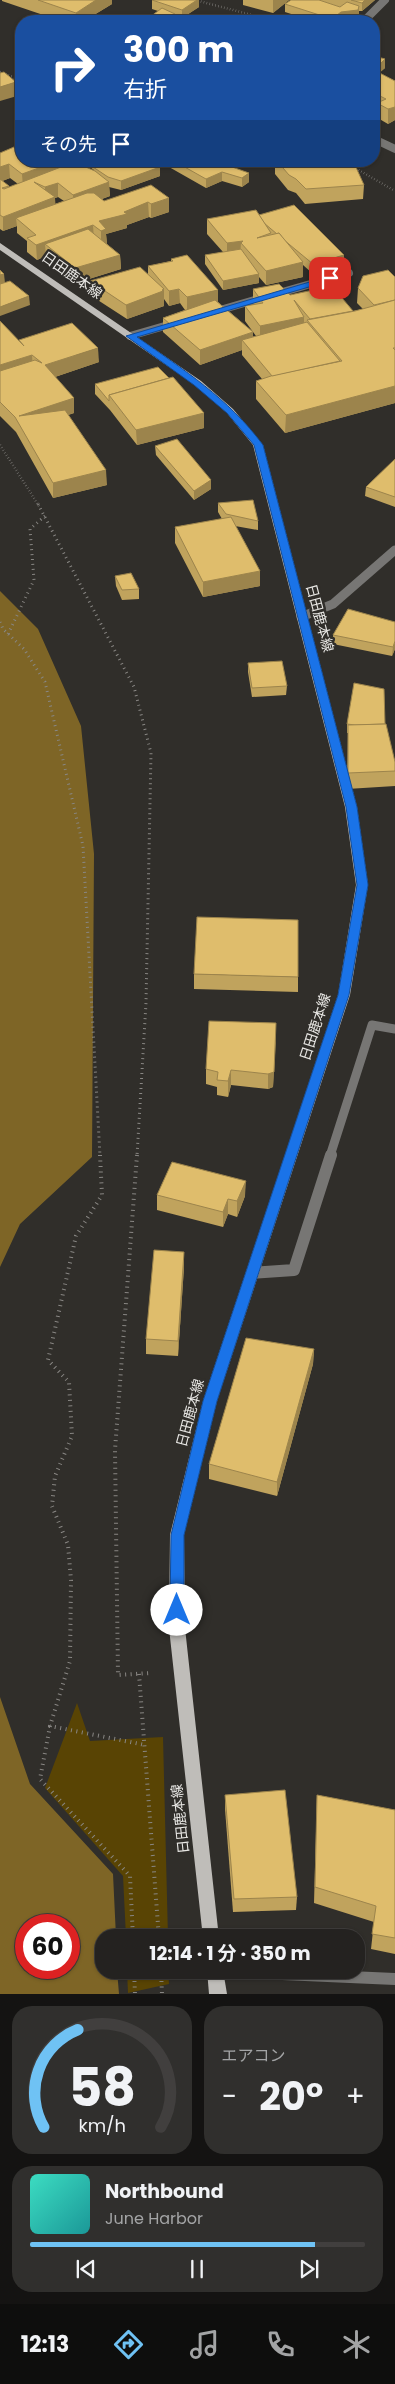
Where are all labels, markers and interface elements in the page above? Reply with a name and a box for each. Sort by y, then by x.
text: 300 m [123,25,234,74]
icon: right [40,35,105,100]
text: 右折 [123,74,167,105]
icon: arrive [107,130,135,158]
text: その先 [40,131,97,158]
street label: 日田鹿本線 [38,247,106,303]
pin [309,257,351,299]
icon: arrive [316,264,344,292]
street label: 日田鹿本線 [301,582,339,654]
street label: 日田鹿本線 [295,991,335,1063]
street label: 日田鹿本線 [171,1377,209,1449]
position arrow [150,1583,202,1635]
street label: 日田鹿本線 [166,1783,194,1855]
speed limit sign: 60 [15,1914,80,1979]
text: 12:14 · 1 分 · 350 m [149,1940,311,1967]
text: エアコン [222,2044,286,2067]
text: 58 [68,2051,136,2124]
text: 20° [259,2070,323,2123]
text: − [222,2077,237,2116]
text: + [346,2077,365,2116]
text: km/h [78,2113,126,2138]
text: Northbound [105,2178,224,2205]
text: June Harbor [105,2207,203,2230]
icon: previous [72,2255,100,2283]
icon: pause [183,2255,211,2283]
icon: next [295,2255,323,2283]
icon: directions [111,2327,146,2362]
icon: music [187,2327,222,2362]
icon: phone [263,2327,298,2362]
icon: climate [339,2327,374,2362]
text: 12:13 [21,2329,69,2360]

